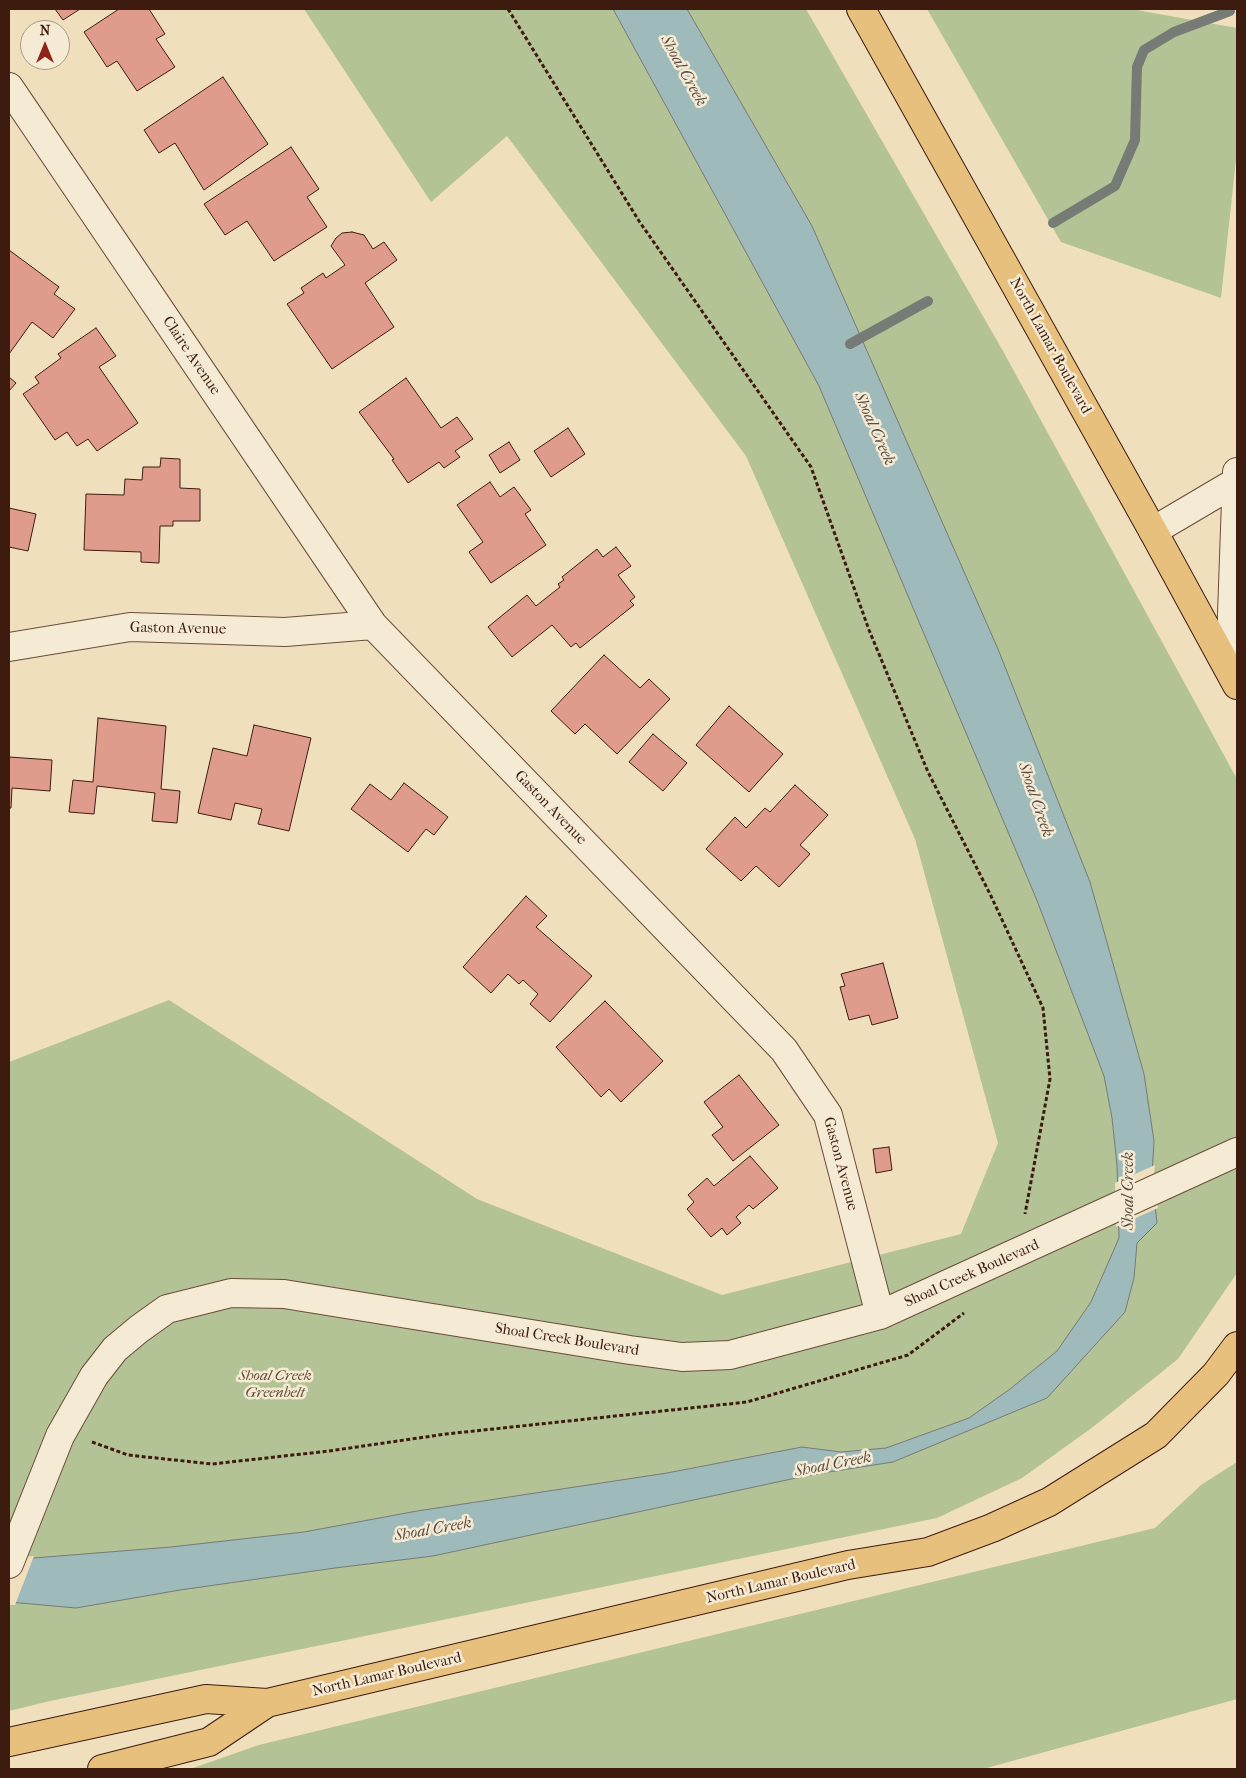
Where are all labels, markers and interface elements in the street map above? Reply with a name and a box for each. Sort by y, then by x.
north arrow [20,20,70,70]
text: N [40,22,50,39]
water label: Shoal Creek [656,32,710,110]
street label: North Lamar Boulevard [1005,275,1095,417]
street label: Claire Avenue [158,313,224,399]
water label: Shoal Creek [849,389,899,469]
street label: Gaston Avenue [130,619,226,639]
water label: Shoal Creek [1013,760,1057,840]
street label: Gaston Avenue [510,767,590,849]
street label: Gaston Avenue [819,1115,861,1213]
water label: Shoal Creek [1119,1152,1139,1230]
street label: Shoal Creek Boulevard [902,1236,1042,1312]
street label: Shoal Creek Boulevard [494,1320,640,1360]
park label: Shoal Creek Greenbelt [238,1367,312,1402]
water label: Shoal Creek [793,1448,873,1482]
water label: Shoal Creek [393,1514,473,1546]
street label: North Lamar Boulevard [705,1556,857,1608]
street label: North Lamar Boulevard [311,1649,463,1701]

